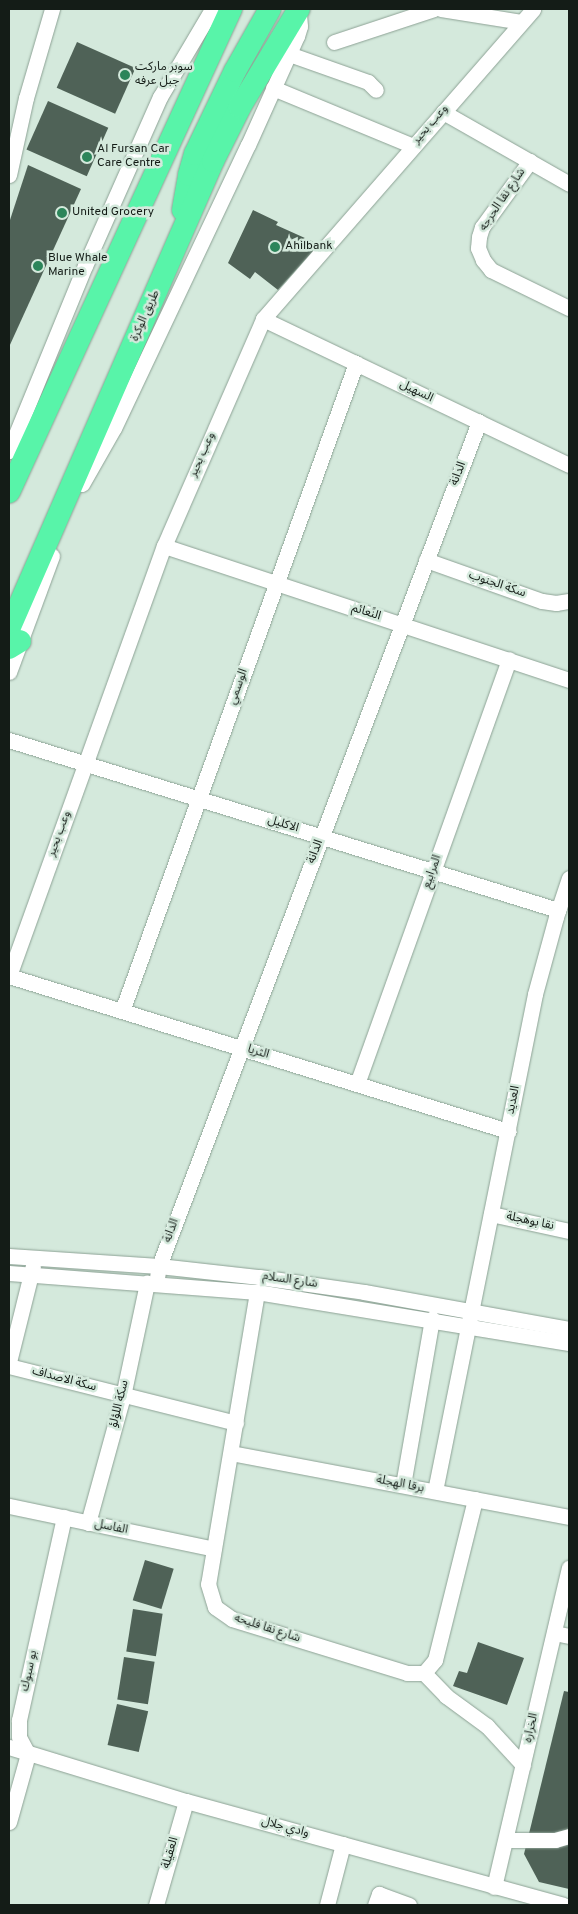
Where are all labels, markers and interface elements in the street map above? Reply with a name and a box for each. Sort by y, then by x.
place label: سوبر ماركت جبل عرفه [135,61,193,89]
marker: سوبر ماركت جبل عرفه [119,69,131,81]
street label: وعب بحير [410,102,452,148]
place label: Al Fursan Car Care Centre [97,143,169,171]
marker: Al Fursan Car Care Centre [81,151,93,163]
street label: شارع نقا الحرجه [477,166,529,234]
place label: United Grocery [72,206,154,220]
marker: United Grocery [56,207,68,219]
place label: Ahilbank [285,240,333,254]
marker: Ahilbank [269,241,281,253]
place label: Blue Whale Marine [48,252,108,280]
marker: Blue Whale Marine [32,260,44,272]
street label: طريق الوكرة [128,288,164,344]
street label: السهيل [397,378,435,406]
street label: وعب بحير [187,430,219,480]
street label: الدانة [448,460,470,488]
street label: سكة الجنوب [467,569,527,601]
street label: النًعائم [350,602,382,624]
street label: الوسمي [226,667,252,707]
street label: وعب بحير [45,809,75,859]
street label: الاكليل [266,813,300,837]
street label: الدانة [305,838,327,866]
street label: المرابيع [420,853,446,891]
street label: الثريا [245,1043,271,1063]
street label: العديد [504,1085,524,1115]
street label: نقا بوهجلة [505,1210,555,1234]
street label: الدانة [161,1217,183,1245]
street label: شارع السلام [262,1270,318,1292]
street label: سكة الاصداف [30,1365,98,1395]
street label: سكة اللؤلؤ [107,1379,133,1429]
street label: برقا الهجلة [375,1473,425,1497]
street label: الفاسل [93,1517,129,1539]
street label: شارع نقا فليحه [232,1612,302,1646]
street label: بو سبوك [19,1649,41,1693]
street label: الخراره [522,1712,542,1744]
street label: وادي جلال [260,1815,310,1841]
street label: العقيلة [160,1836,182,1870]

